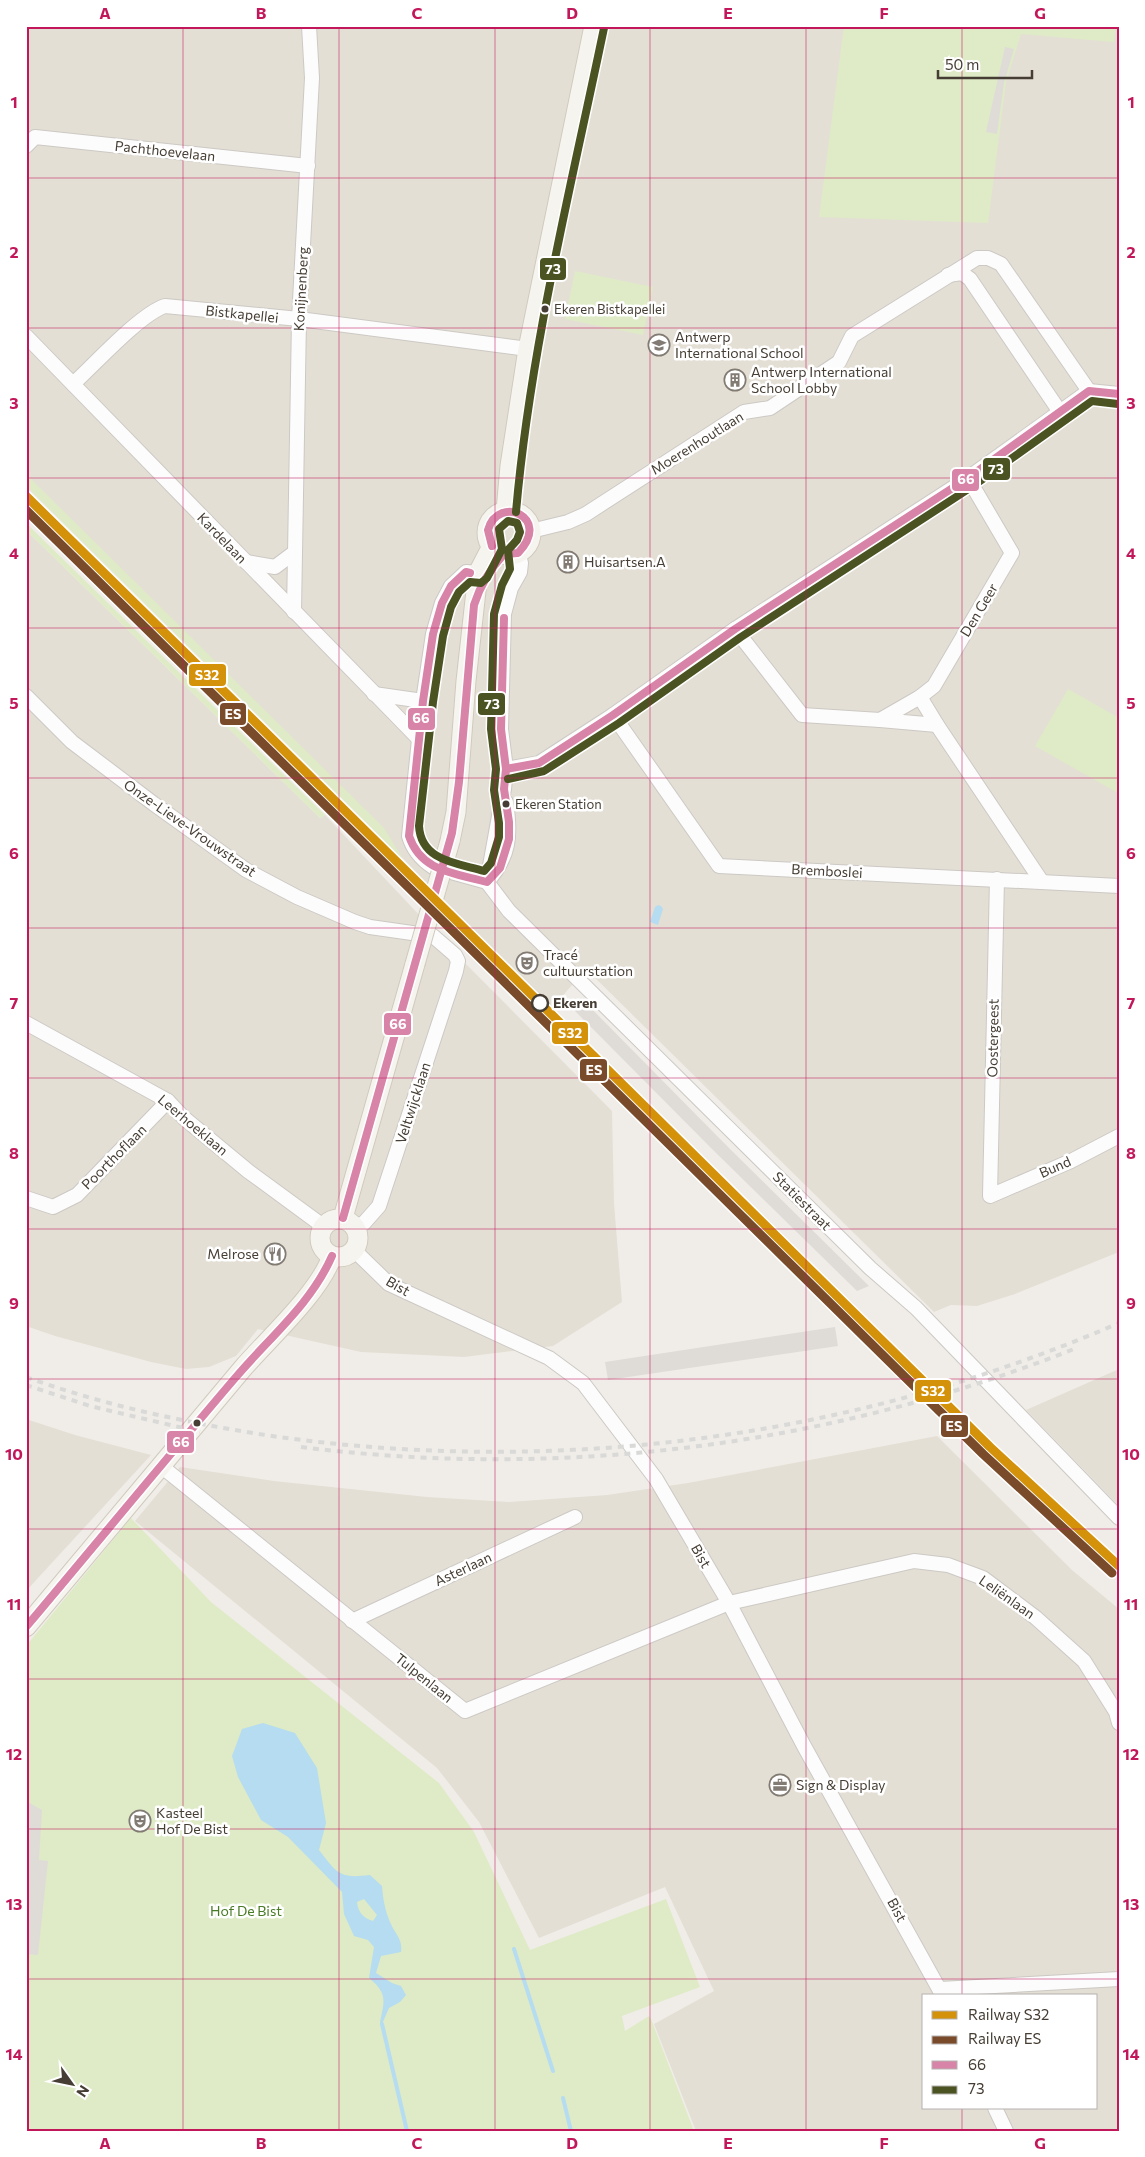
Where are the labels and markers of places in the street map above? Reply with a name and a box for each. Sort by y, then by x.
place label: Ekeren Bistkapellei [554,301,665,317]
marker: Ekeren Bistkapellei [540,304,550,314]
place label: Antwerp International School [675,328,804,361]
school or university icon: Antwerp International School [647,333,671,357]
place label: Antwerp International School Lobby [751,363,892,396]
building icon: Antwerp International School Lobby [723,368,747,392]
building icon: Huisartsen.A [556,550,580,574]
place label: Huisartsen.A [584,553,666,570]
place label: Ekeren Station [515,796,602,812]
marker: Ekeren Station [501,799,511,809]
place label: Tracé cultuurstation [543,946,633,979]
theatre icon: Tracé cultuurstation [515,951,539,975]
marker: Ekeren [531,994,549,1012]
place label: Ekeren [553,994,597,1011]
restaurant icon: Melrose [263,1242,287,1266]
place label: Melrose [207,1245,259,1262]
unlabelled marker [192,1418,202,1428]
office icon: Sign & Display [768,1773,792,1797]
place label: Sign & Display [796,1776,886,1793]
place label: Kasteel Hof De Bist [156,1804,228,1837]
theatre icon: Kasteel Hof De Bist [128,1809,152,1833]

